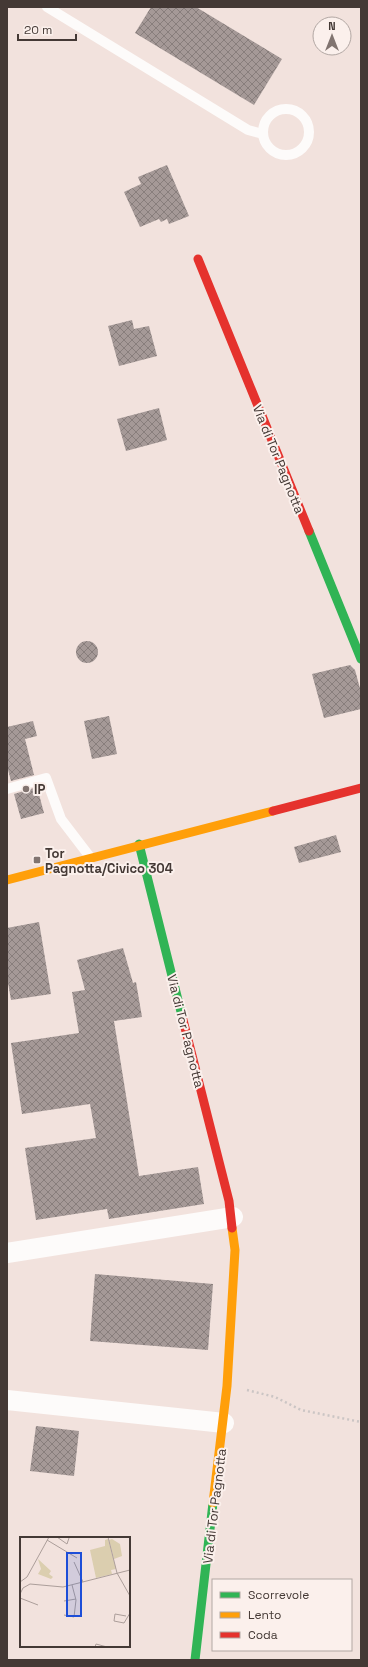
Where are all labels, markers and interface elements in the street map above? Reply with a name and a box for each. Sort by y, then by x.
scale bar [18,16,76,42]
north arrow [312,16,352,56]
text: N [328,19,336,33]
text: 20 m [24,22,52,38]
street label: Via di Tor Pagnotta [249,402,308,517]
place label: IP [34,781,45,798]
marker: IP [21,784,31,794]
place label: Tor Pagnotta/Civico 304 [45,845,173,877]
marker: Tor Pagnotta/Civico 304 [32,855,42,865]
street label: Via di Tor Pagnotta [163,973,208,1090]
street label: Via di Tor Pagnotta [199,1447,230,1565]
inset map [20,1537,130,1647]
legend [212,1579,352,1651]
text: Scorrevole [248,1587,309,1603]
text: Lento [248,1607,282,1623]
text: Coda [248,1627,278,1643]

